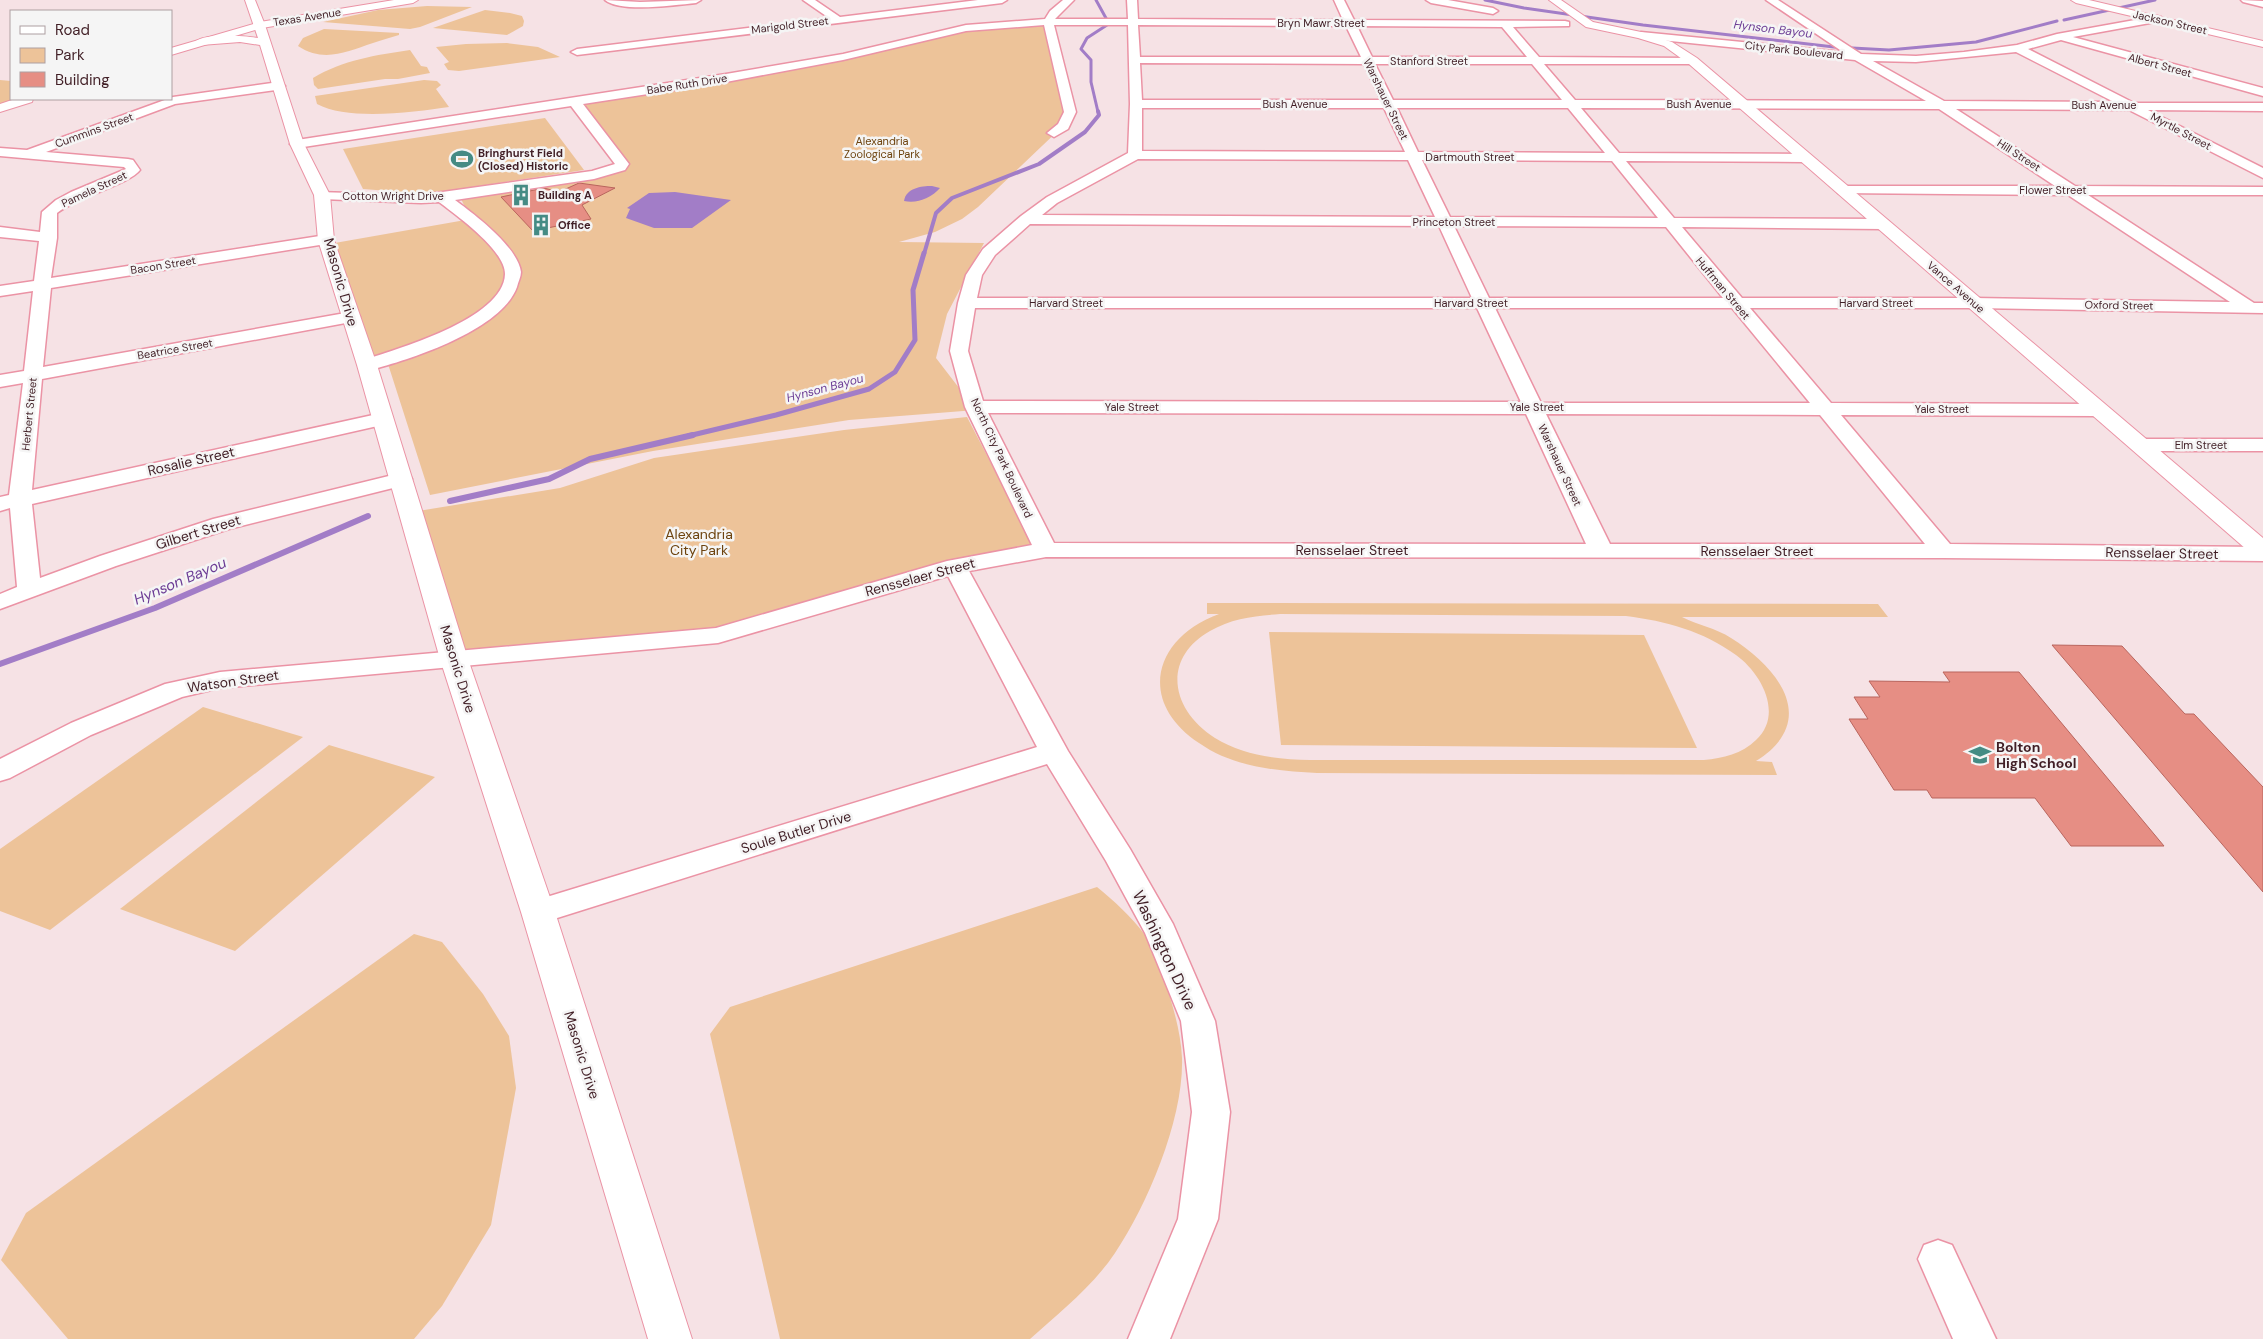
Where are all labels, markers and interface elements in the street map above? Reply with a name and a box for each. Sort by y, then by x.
street label: Texas Avenue [272,5,342,29]
street label: Jackson Street [2132,7,2208,37]
legend [10,10,172,100]
street label: Marigold Street [751,13,829,37]
street label: Bryn Mawr Street [1277,16,1365,30]
water label: Hynson Bayou [1733,16,1813,42]
text: Road [55,20,90,40]
street label: City Park Boulevard [1744,38,1844,62]
text: Park [55,45,85,65]
street label: Albert Street [2127,50,2193,80]
street label: Stanford Street [1390,54,1468,68]
street label: Warshauer Street [1360,56,1412,142]
text: Building [55,70,110,90]
street label: Babe Ruth Drive [646,71,728,97]
street label: Bush Avenue [1262,97,1328,111]
street label: Bush Avenue [1666,97,1732,111]
street label: Bush Avenue [2071,98,2137,112]
street label: Cummins Street [53,109,135,151]
street label: Myrtle Street [2148,109,2214,153]
park label: Alexandria Zoological Park [844,134,920,161]
street label: Hill Street [1995,136,2043,174]
sports icon: Bringhurst Field (Closed) Historic [449,146,475,172]
place label: Bringhurst Field (Closed) Historic [478,146,569,173]
street label: Dartmouth Street [1425,150,1515,164]
street label: Pamela Street [59,168,129,210]
building icon: Building A [508,182,534,208]
street label: Flower Street [2019,183,2087,197]
place label: Building A [538,188,592,202]
street label: Cotton Wright Drive [342,189,444,203]
building icon: Office [528,212,554,238]
street label: Princeton Street [1413,215,1495,229]
place label: Office [558,218,591,232]
street label: Masonic Drive [320,236,362,328]
street label: Bacon Street [129,253,197,277]
street label: Huffman Street [1693,254,1753,322]
street label: Vance Avenue [1924,258,1988,316]
street label: Harvard Street [1029,296,1103,310]
street label: Harvard Street [1434,296,1508,310]
street label: Harvard Street [1839,296,1913,310]
street label: Oxford Street [2084,297,2154,313]
street label: Beatrice Street [136,335,214,363]
water label: Hynson Bayou [785,370,865,406]
street label: Herbert Street [18,377,40,451]
street label: North City Park Boulevard [968,396,1036,520]
street label: Yale Street [1105,400,1159,414]
street label: Yale Street [1510,400,1564,414]
street label: Yale Street [1915,402,1969,416]
street label: Warshauer Street [1535,422,1585,508]
street label: Elm Street [2175,438,2227,452]
street label: Rosalie Street [146,442,236,480]
street label: Gilbert Street [153,511,243,553]
park label: Alexandria City Park [665,525,733,559]
street label: Rensselaer Street [1295,541,1409,559]
street label: Rensselaer Street [1700,542,1814,560]
street label: Rensselaer Street [2105,543,2219,563]
water label: Hynson Bayou [131,552,230,610]
street label: Rensselaer Street [863,554,977,600]
street label: Masonic Drive [436,623,480,715]
street label: Watson Street [186,666,280,696]
place label: Bolton High School [1996,738,2077,772]
school or university icon: Bolton High School [1967,742,1993,768]
street label: Soule Butler Drive [739,807,853,857]
street label: Washington Drive [1128,887,1201,1013]
street label: Masonic Drive [560,1009,604,1101]

